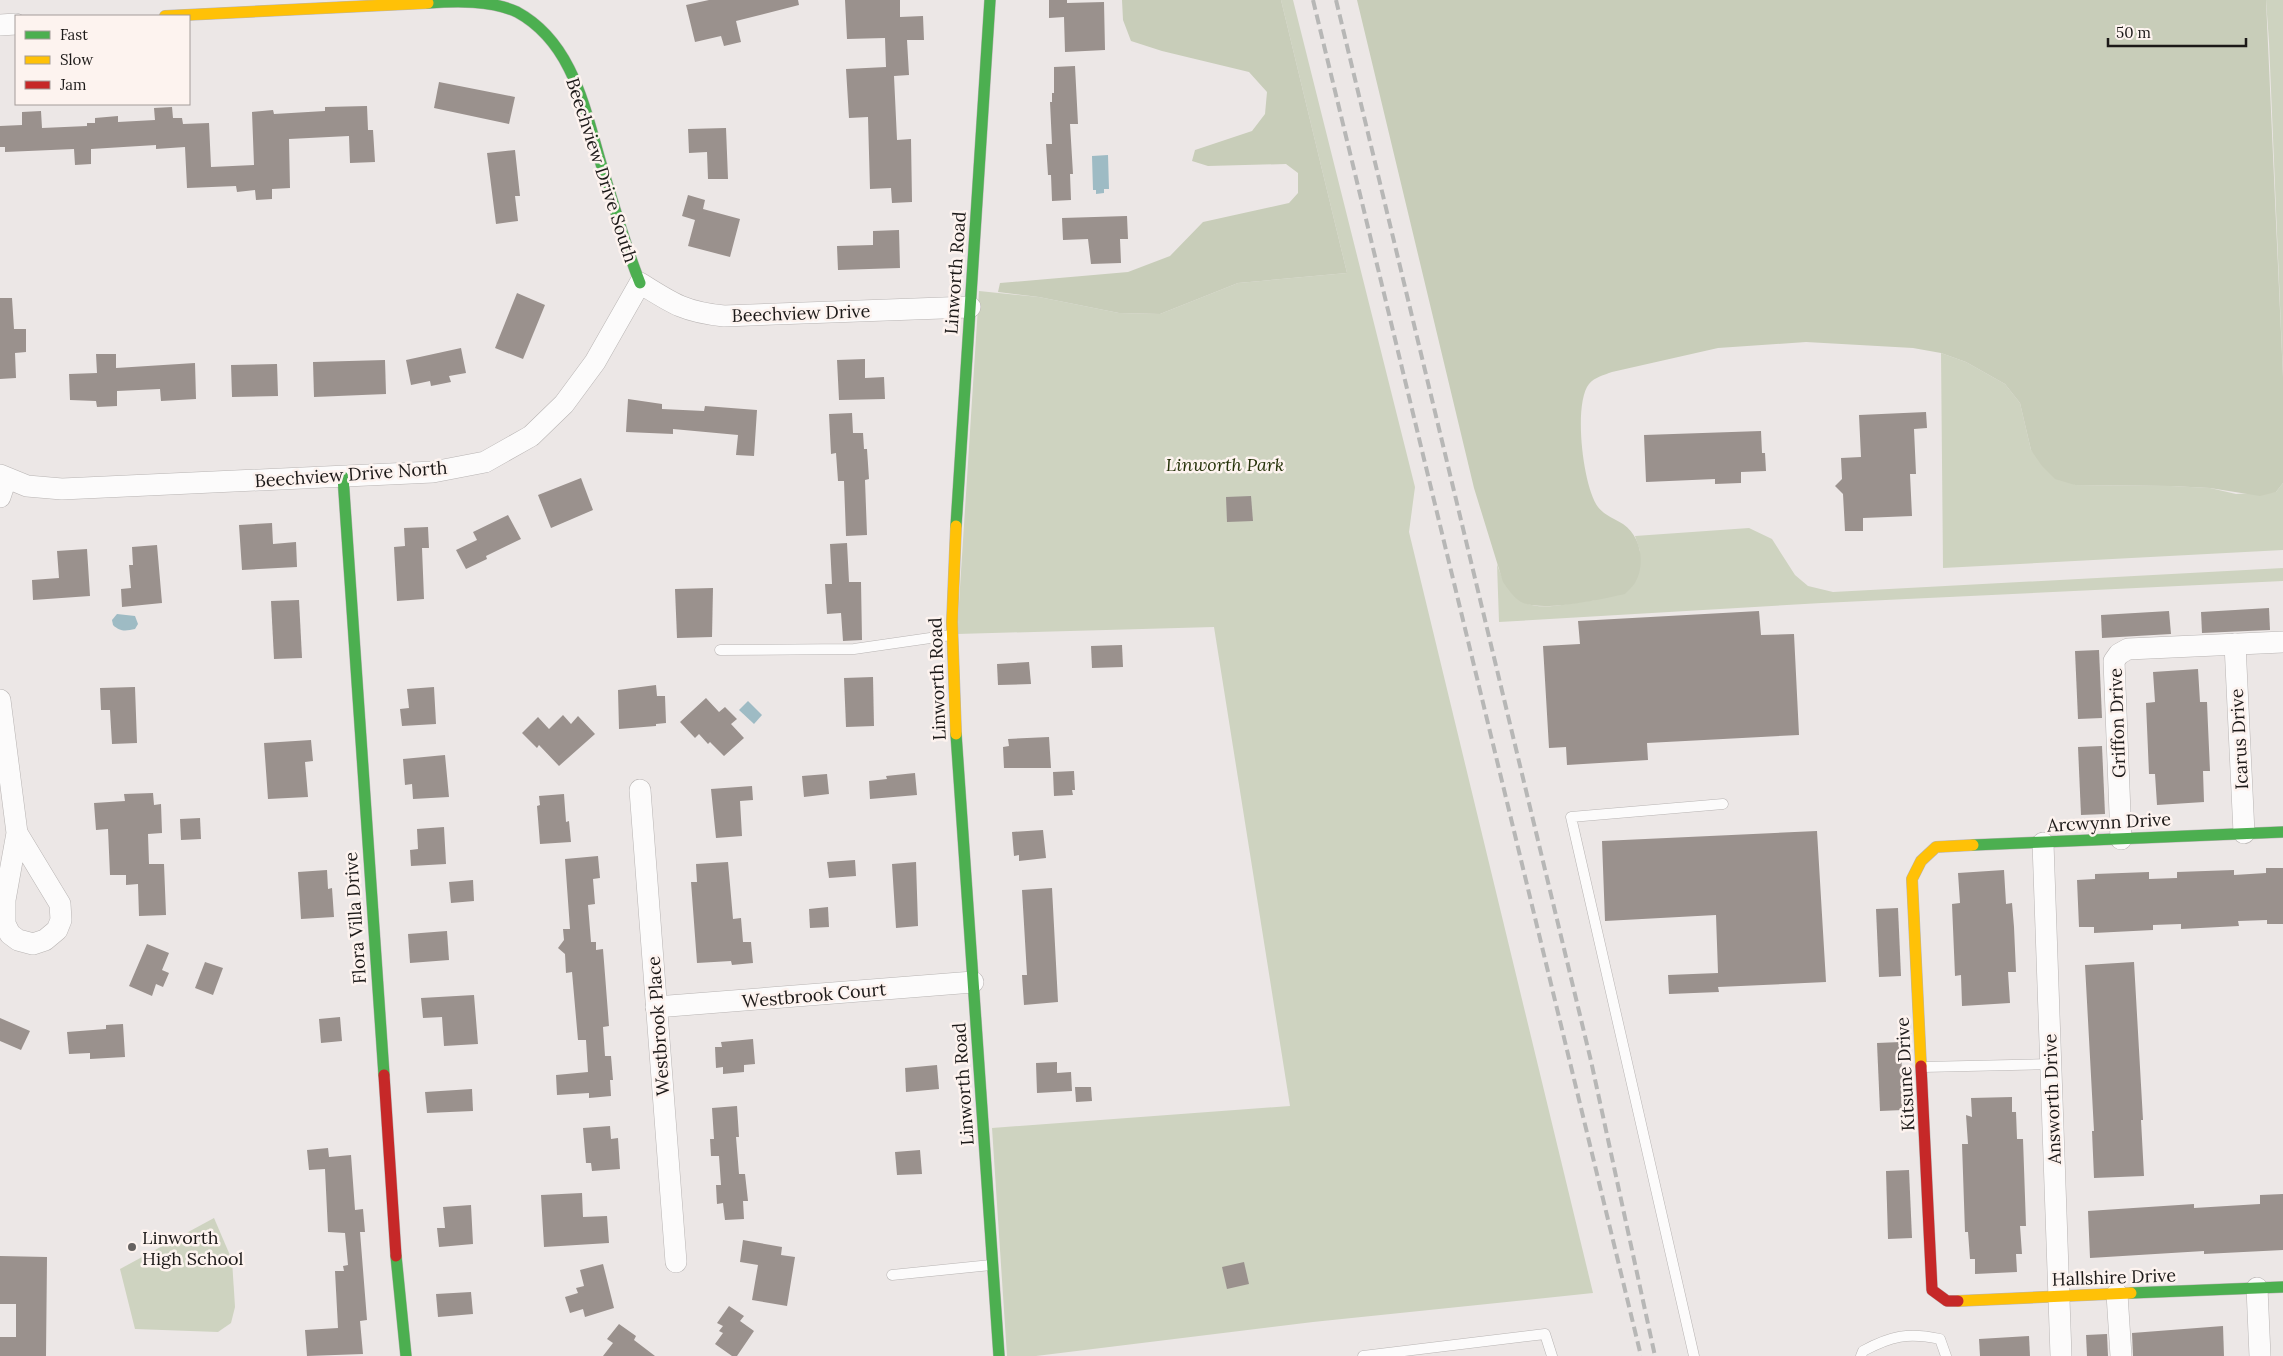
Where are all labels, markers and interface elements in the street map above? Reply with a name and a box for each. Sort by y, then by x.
legend [15,15,190,105]
scale bar [2108,15,2246,47]
text: 50 m [2116,23,2151,42]
text: Fast [60,25,88,44]
text: Slow [60,50,93,69]
text: Jam [59,75,87,94]
street label: Beechview Drive South [561,75,643,265]
street label: Linworth Road [939,211,971,335]
street label: Beechview Drive [731,299,871,327]
park label: Linworth Park [1166,453,1284,476]
street label: Beechview Drive North [254,456,448,492]
street label: Linworth Road [923,617,951,741]
street label: Griffon Drive [2104,667,2130,778]
street label: Icarus Drive [2225,688,2253,790]
street label: Arcwynn Drive [2046,807,2172,837]
street label: Flora Villa Drive [339,851,371,985]
street label: Westbrook Place [642,955,674,1097]
street label: Westbrook Court [741,977,887,1013]
street label: Kitsune Drive [1891,1016,1919,1132]
street label: Linworth Road [947,1022,979,1146]
street label: Answorth Drive [2038,1033,2066,1166]
place label: Linworth High School [142,1226,243,1270]
marker: Linworth High School [126,1241,138,1253]
street label: Hallshire Drive [2051,1263,2177,1291]

